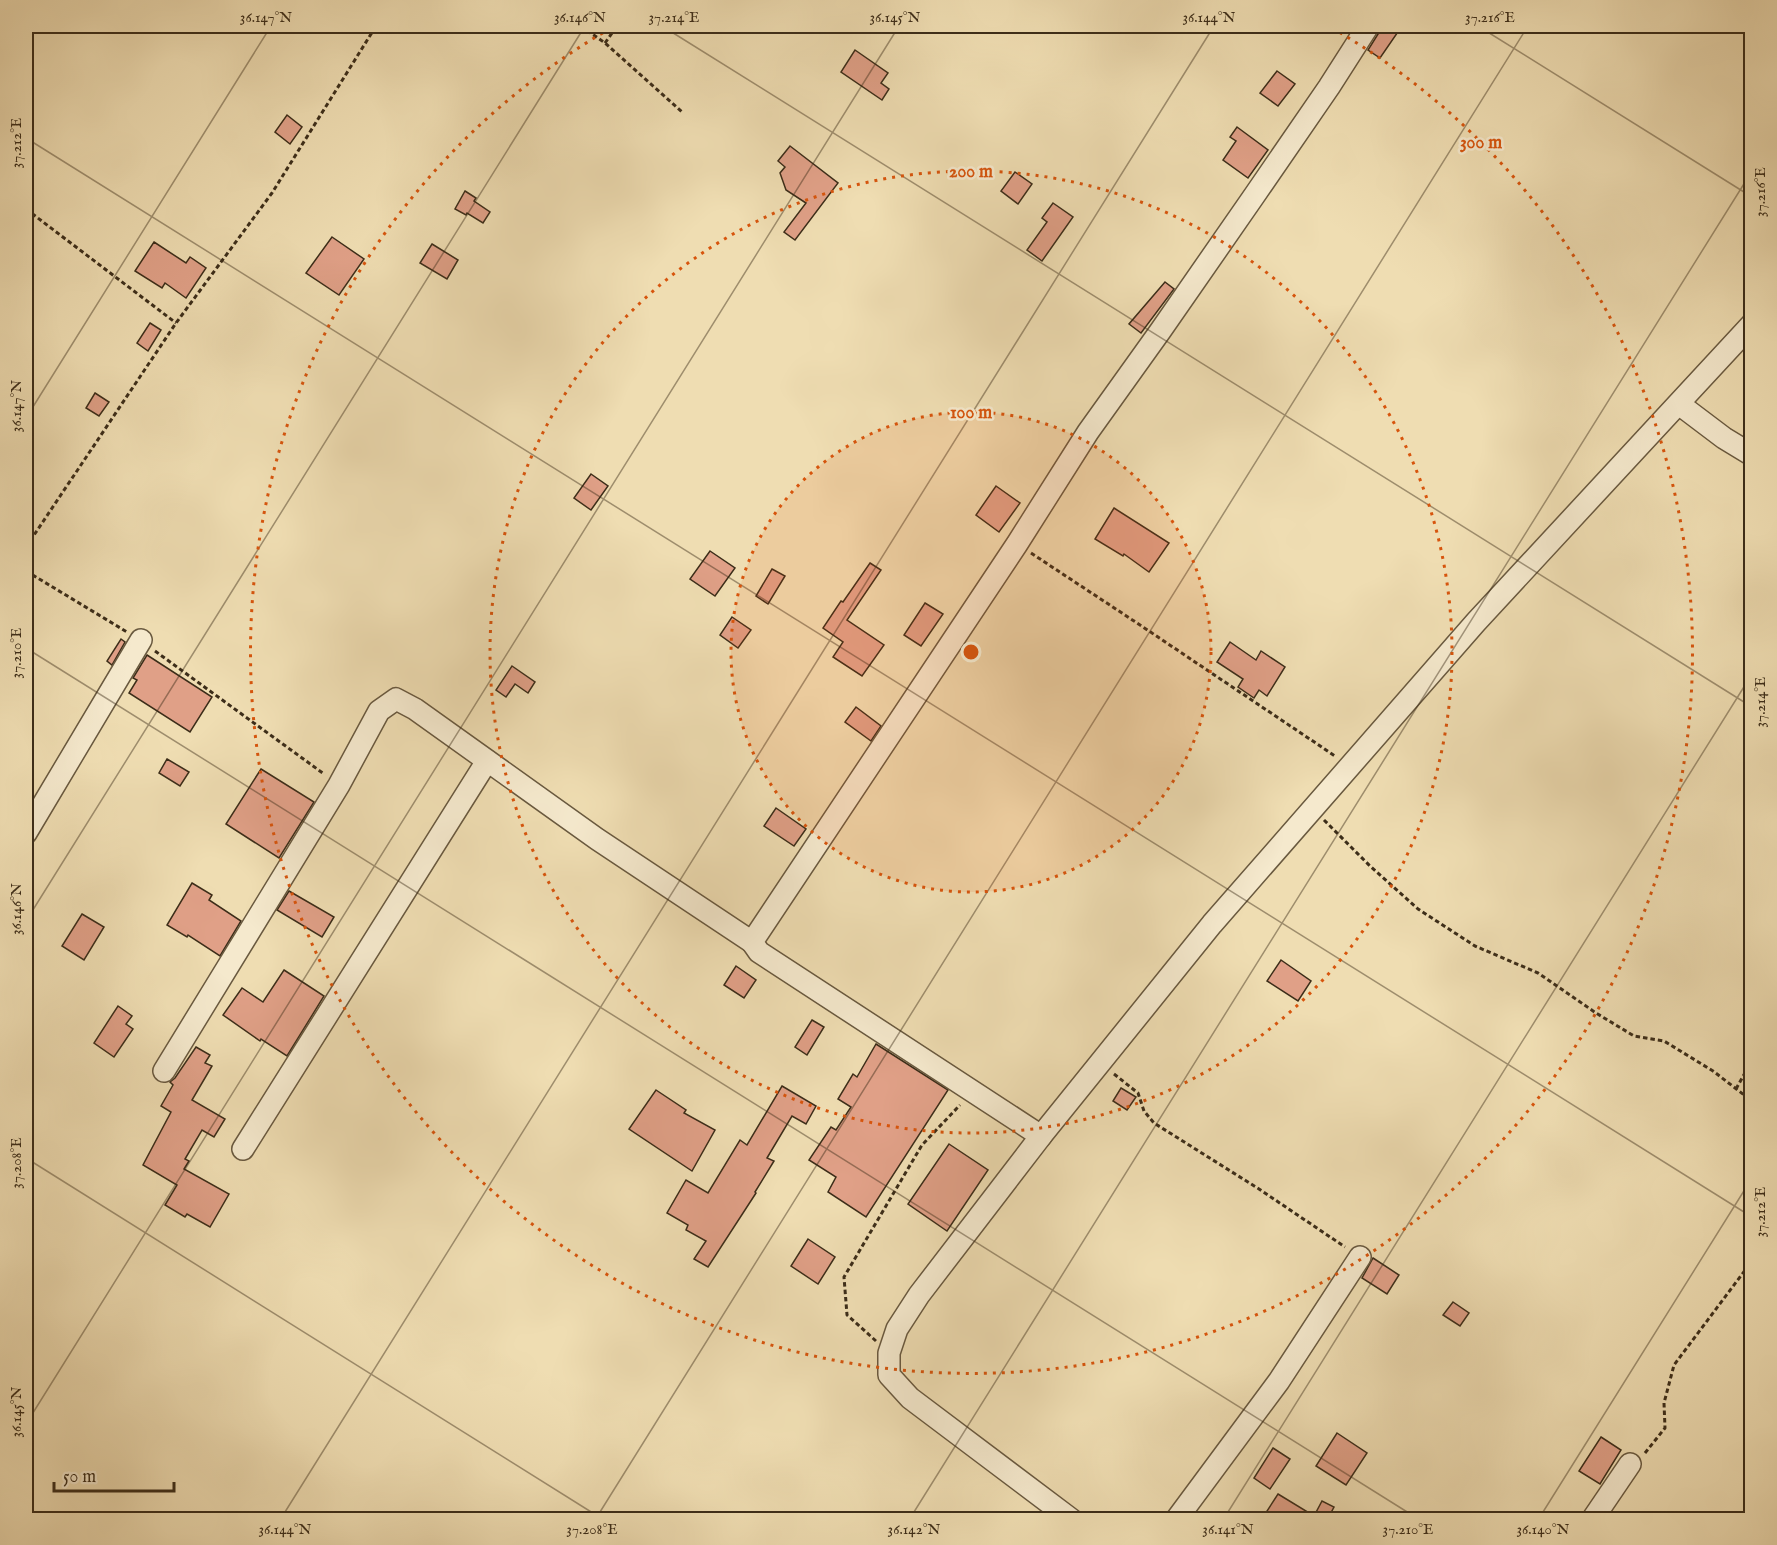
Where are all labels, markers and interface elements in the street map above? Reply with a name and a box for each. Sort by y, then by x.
text: 36.147°N [240,8,292,27]
text: 36.146°N [554,8,606,27]
text: 37.214°E [649,8,699,27]
text: 36.145°N [869,8,921,27]
text: 36.144°N [1182,8,1236,27]
text: 37.216°E [1465,8,1515,27]
text: 37.212°E [7,118,26,168]
text: 300 m [1460,132,1502,155]
text: 200 m [949,161,993,184]
text: 37.216°E [1751,167,1770,217]
text: 36.147°N [7,380,26,432]
text: 100 m [950,402,992,425]
text: 37.210°E [7,628,26,678]
centre of rings [961,642,981,662]
text: 37.214°E [1751,677,1770,727]
text: 36.146°N [7,883,26,935]
text: 37.208°E [7,1137,26,1189]
text: 37.212°E [1751,1187,1770,1237]
text: 36.145°N [7,1386,26,1438]
scale bar [54,1455,174,1493]
text: 50 m [63,1466,96,1489]
text: 36.144°N [258,1520,312,1539]
text: 37.208°E [566,1520,618,1539]
text: 36.142°N [888,1520,940,1539]
text: 36.141°N [1202,1520,1254,1539]
text: 37.210°E [1383,1520,1433,1539]
text: 36.140°N [1516,1520,1570,1539]

